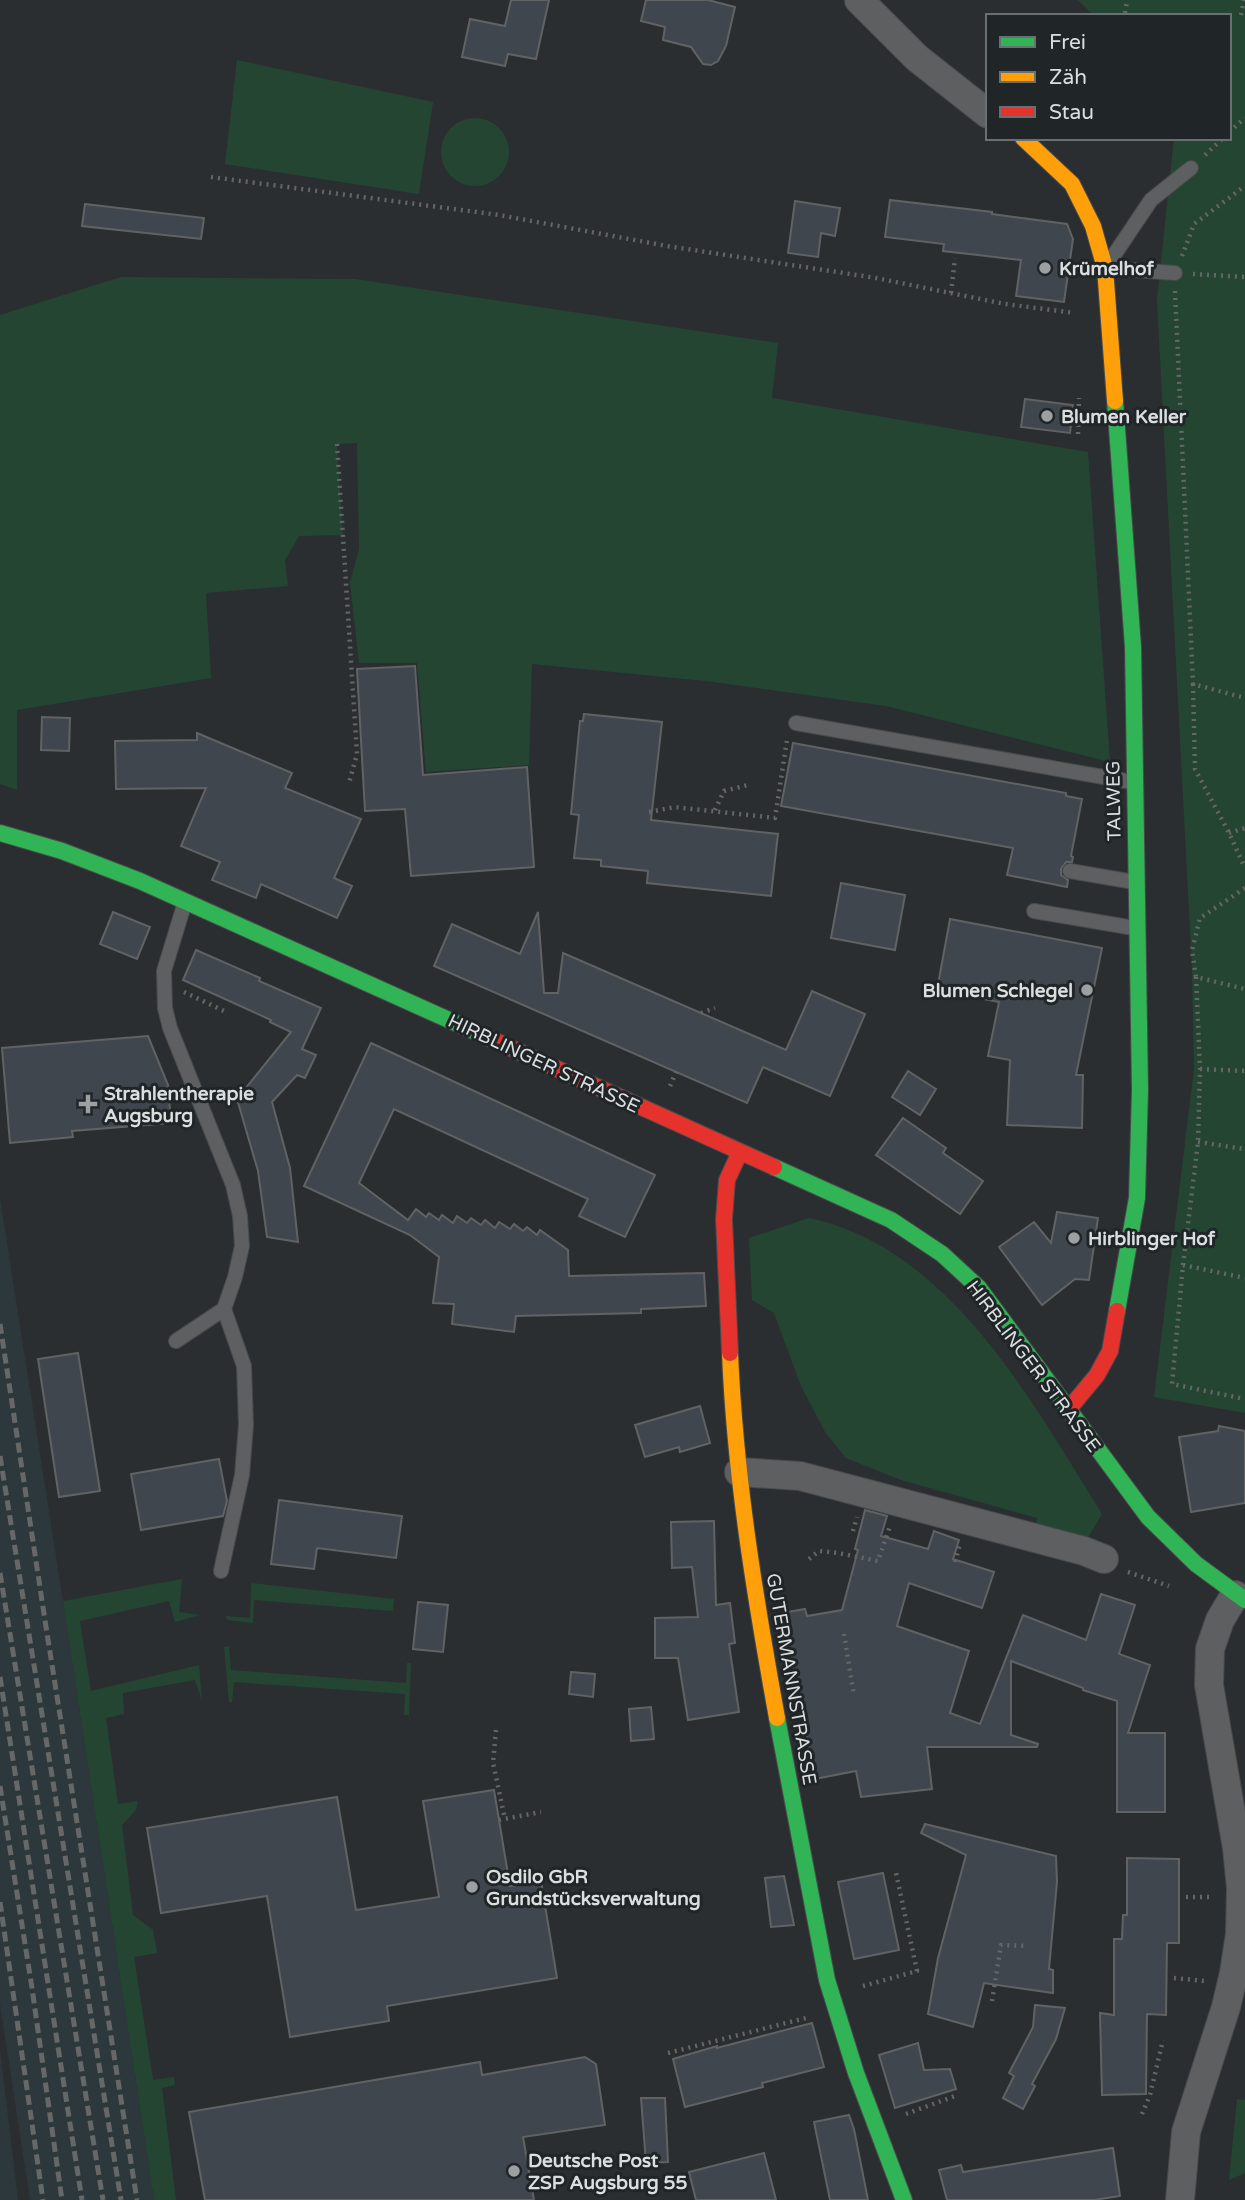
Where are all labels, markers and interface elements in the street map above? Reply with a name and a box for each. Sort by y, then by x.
legend [986,14,1231,140]
text: Frei [1049,30,1086,55]
text: Zäh [1049,65,1087,90]
text: Stau [1049,100,1094,125]
place label: Krümelhof [1059,258,1155,280]
marker: Krümelhof [1037,260,1053,276]
place label: Blumen Keller [1061,406,1187,428]
marker: Blumen Keller [1039,408,1055,424]
street label: TALWEG [1102,761,1126,841]
place label: Blumen Schlegel [923,980,1073,1003]
marker: Blumen Schlegel [1079,982,1095,998]
street label: HIRBLINGER STRASSE [444,1010,643,1118]
place label: Strahlentherapie Augsburg [104,1083,254,1128]
marker: Strahlentherapie Augsburg [78,1094,98,1114]
place label: Hirblinger Hof [1088,1228,1216,1251]
marker: Hirblinger Hof [1066,1230,1082,1246]
street label: HIRBLINGER STRASSE [962,1277,1105,1457]
street label: GUTERMANNSTRASSE [762,1571,821,1787]
place label: Osdilo GbR Grundstücksverwaltung [486,1866,701,1911]
marker: Osdilo GbR Grundstücksverwaltung [464,1879,480,1895]
place label: Deutsche Post ZSP Augsburg 55 [528,2150,688,2195]
marker: Deutsche Post ZSP Augsburg 55 [506,2163,522,2179]

